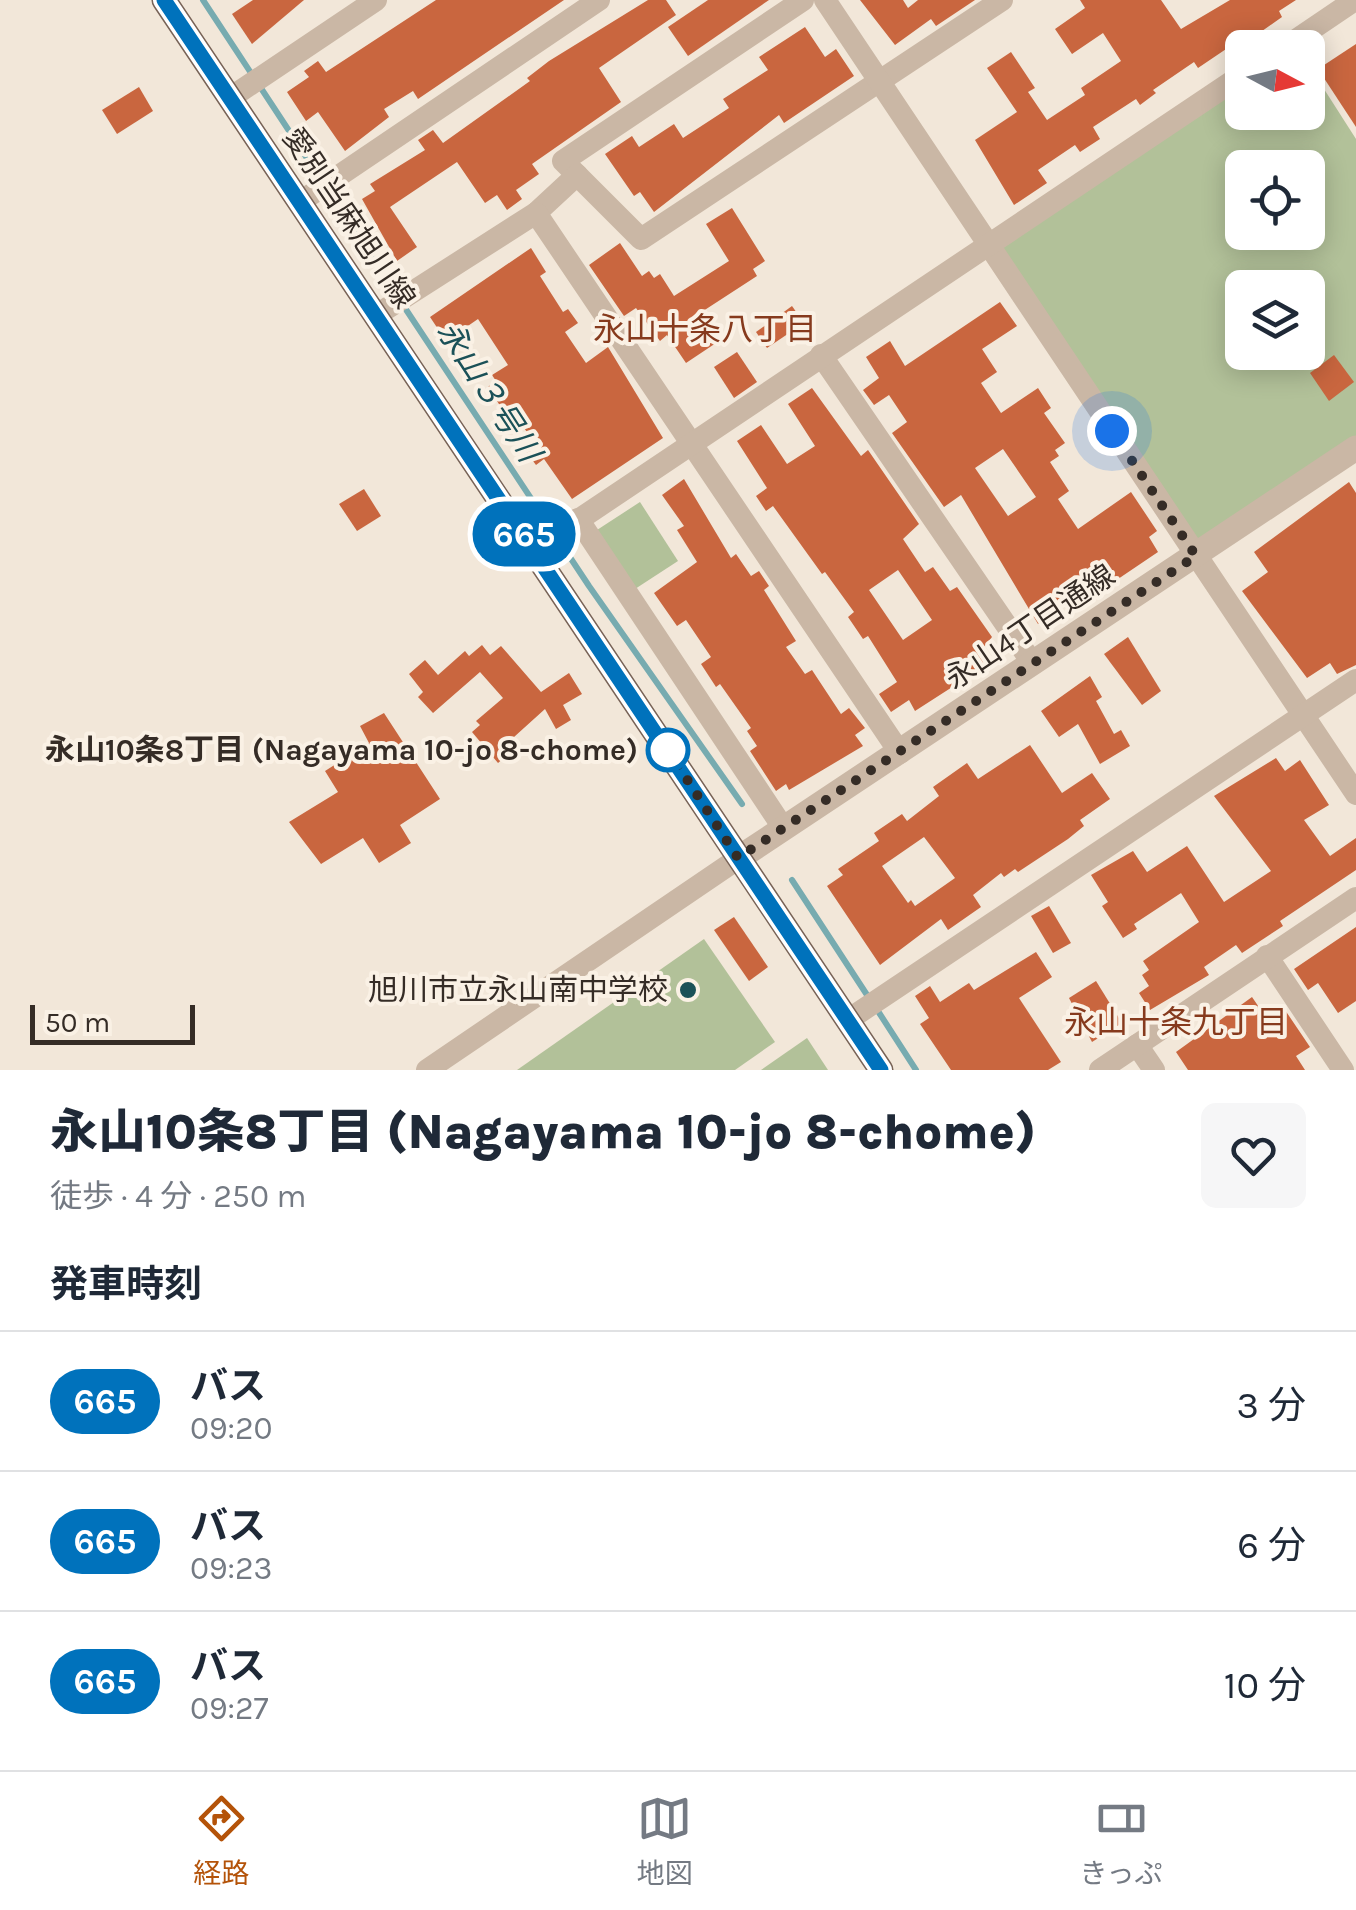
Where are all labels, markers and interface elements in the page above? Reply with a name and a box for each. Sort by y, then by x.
north arrow [1225,30,1325,130]
map controls [1225,30,1325,370]
street label: 愛別当麻旭川線 [275,121,423,315]
button: locate [1225,150,1325,250]
button: layers [1225,270,1325,370]
district label: 永山十条八丁目 [593,311,817,348]
water label: 永山３号川 [429,314,549,471]
your location [1087,406,1137,456]
line badge: 665 [466,502,582,566]
text: 665 [493,514,555,555]
street label: 永山4丁目通線 [938,557,1122,697]
marker: 永山10条8丁目 (Nagayama 10-jo 8-chome) [647,729,689,771]
place label: 永山10条8丁目 (Nagayama 10-jo 8-chome) [45,732,638,768]
place label: 旭川市立永山南中学校 [368,972,668,1008]
marker: 旭川市立永山南中学校 [677,979,699,1001]
scale bar [30,1000,195,1044]
district label: 永山十条九丁目 [1064,1004,1288,1041]
text: 50 m [45,1006,110,1039]
button: heart [1201,1103,1306,1208]
text: 永山10条8丁目 (Nagayama 10-jo 8-chome) [50,1104,1036,1160]
text: 徒歩 · 4 分 · 250 m [50,1178,306,1215]
text: 発車時刻 [50,1262,202,1307]
text: バス [190,1364,266,1409]
text: 665 [74,1381,136,1422]
text: 3 分 [1237,1383,1306,1428]
text: 09:20 [190,1410,272,1447]
text: バス [190,1504,266,1549]
text: 665 [74,1521,136,1562]
text: 6 分 [1237,1523,1306,1568]
text: 09:23 [190,1550,272,1587]
text: バス [190,1644,266,1689]
text: 665 [74,1661,136,1702]
text: 10 分 [1224,1663,1306,1708]
text: 09:27 [190,1690,269,1727]
tab: 経路 [194,1791,250,1891]
tab: 地図 [637,1791,693,1891]
tab: きっぷ [1080,1791,1162,1891]

